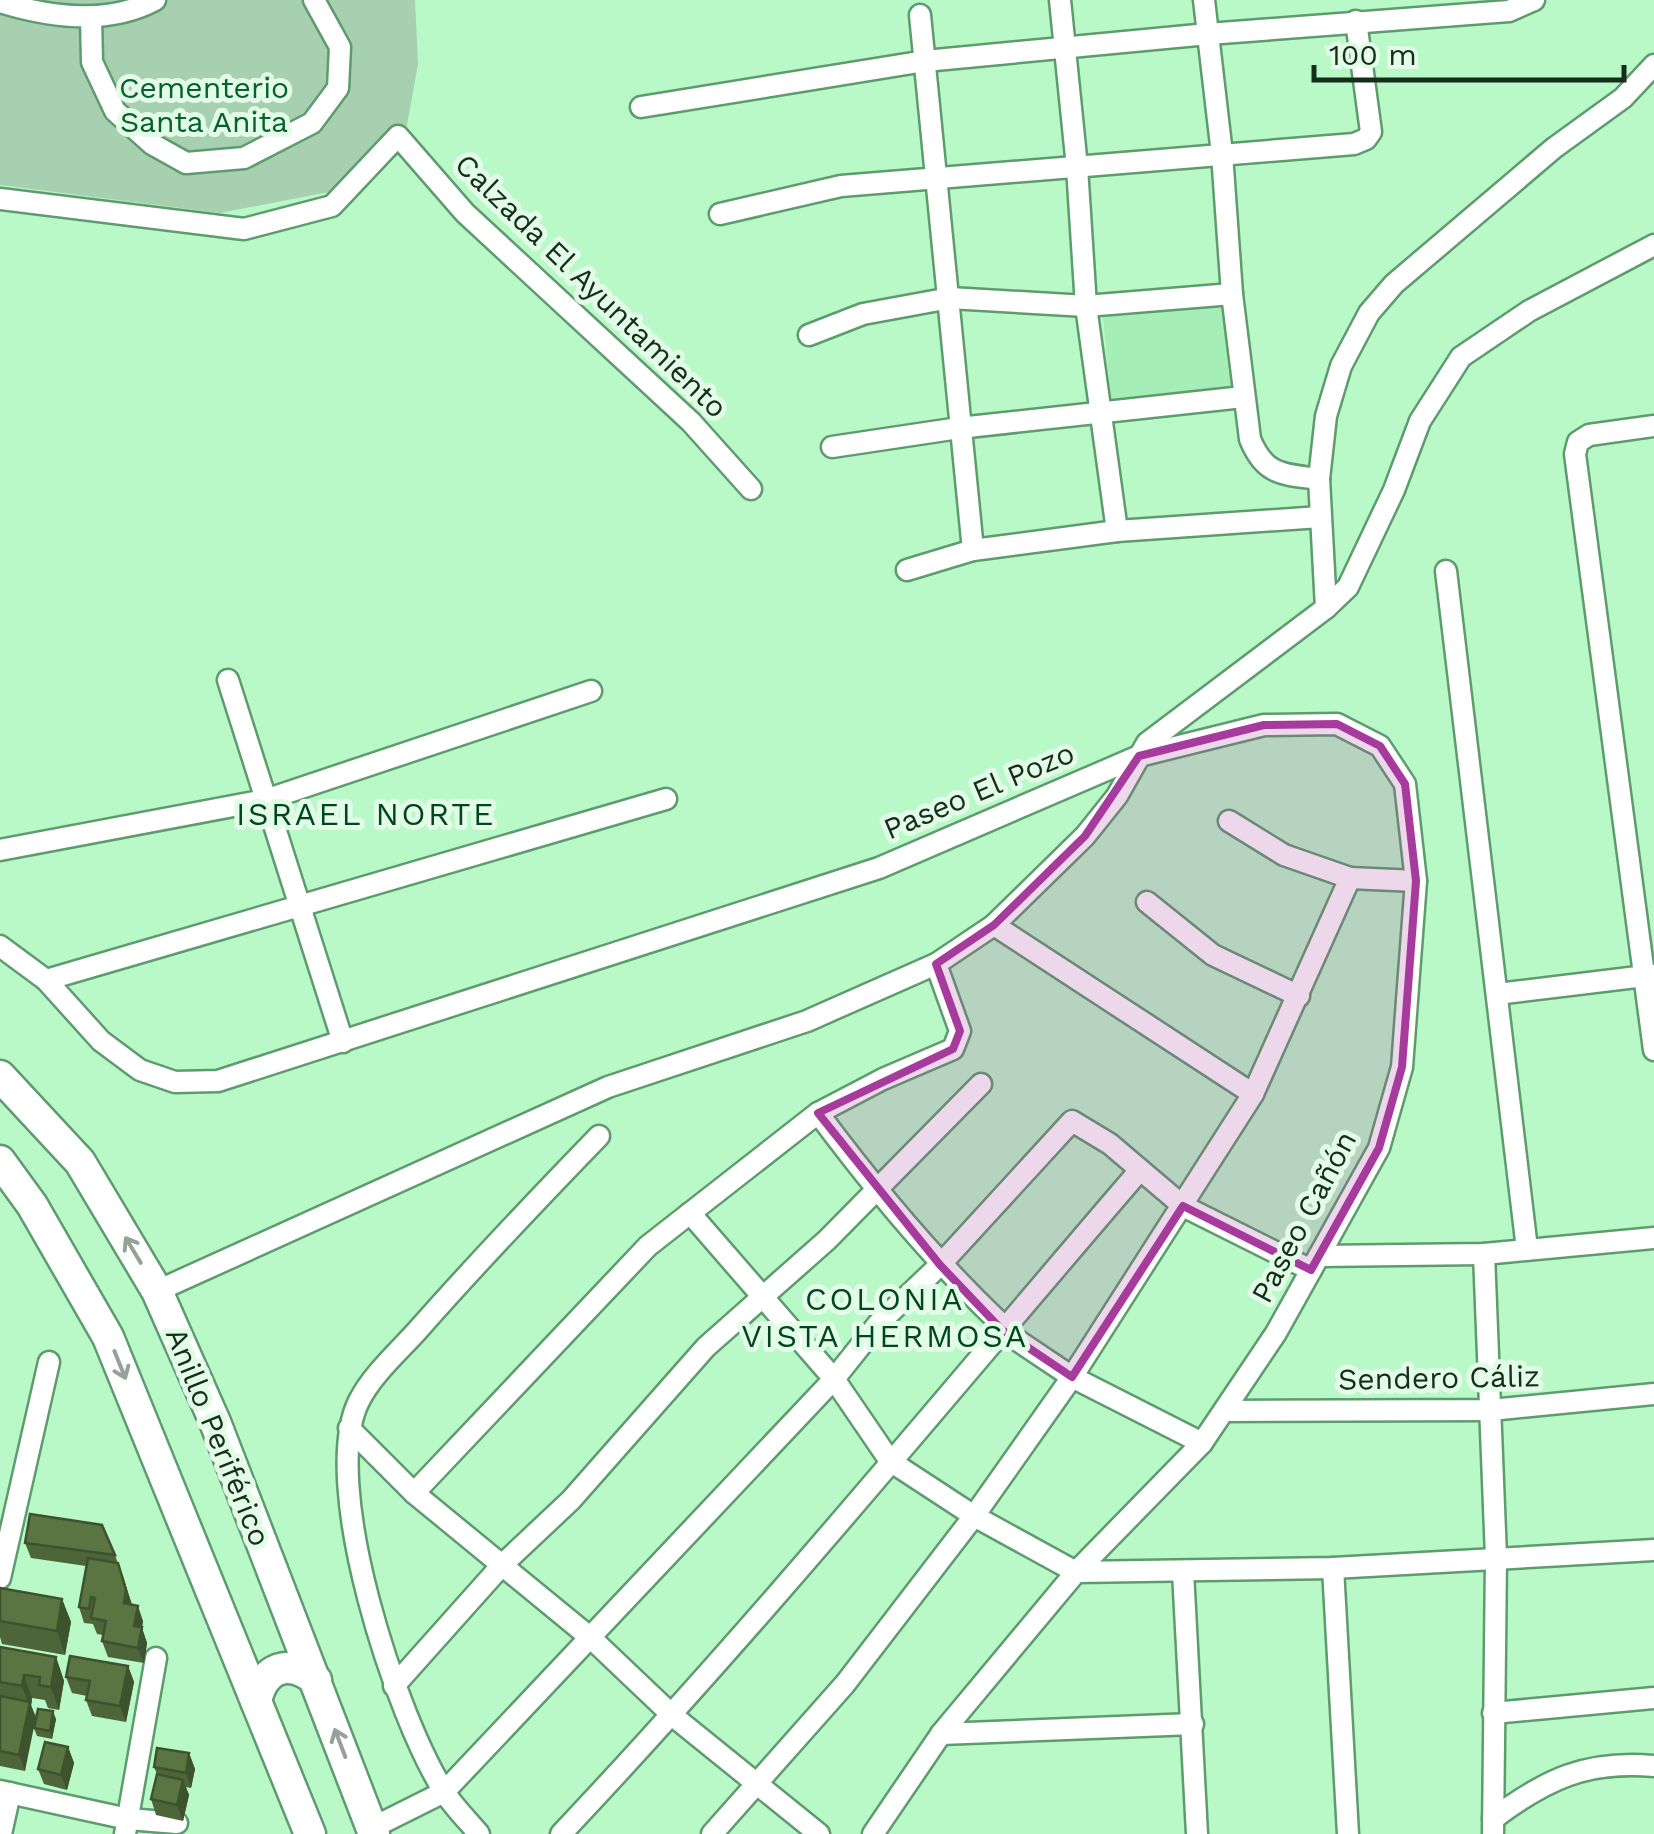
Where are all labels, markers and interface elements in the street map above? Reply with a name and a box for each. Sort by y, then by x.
scale bar [1314,20,1624,82]
text: 100 m [1329,37,1417,72]
park label: Cementerio Santa Anita [119,70,289,139]
street label: Calzada El Ayuntamiento [448,146,735,425]
street label: Paseo El Pozo [878,735,1079,846]
district label: ISRAEL NORTE [236,795,496,833]
street label: Paseo Cañón [1244,1125,1363,1309]
one-way arrow [123,1236,143,1265]
district label: COLONIA VISTA HERMOSA [741,1280,1029,1355]
street label: Anillo Periférico [159,1323,278,1551]
one-way arrow [112,1349,130,1380]
street label: Sendero Cáliz [1338,1358,1540,1397]
one-way arrow [329,1728,347,1759]

